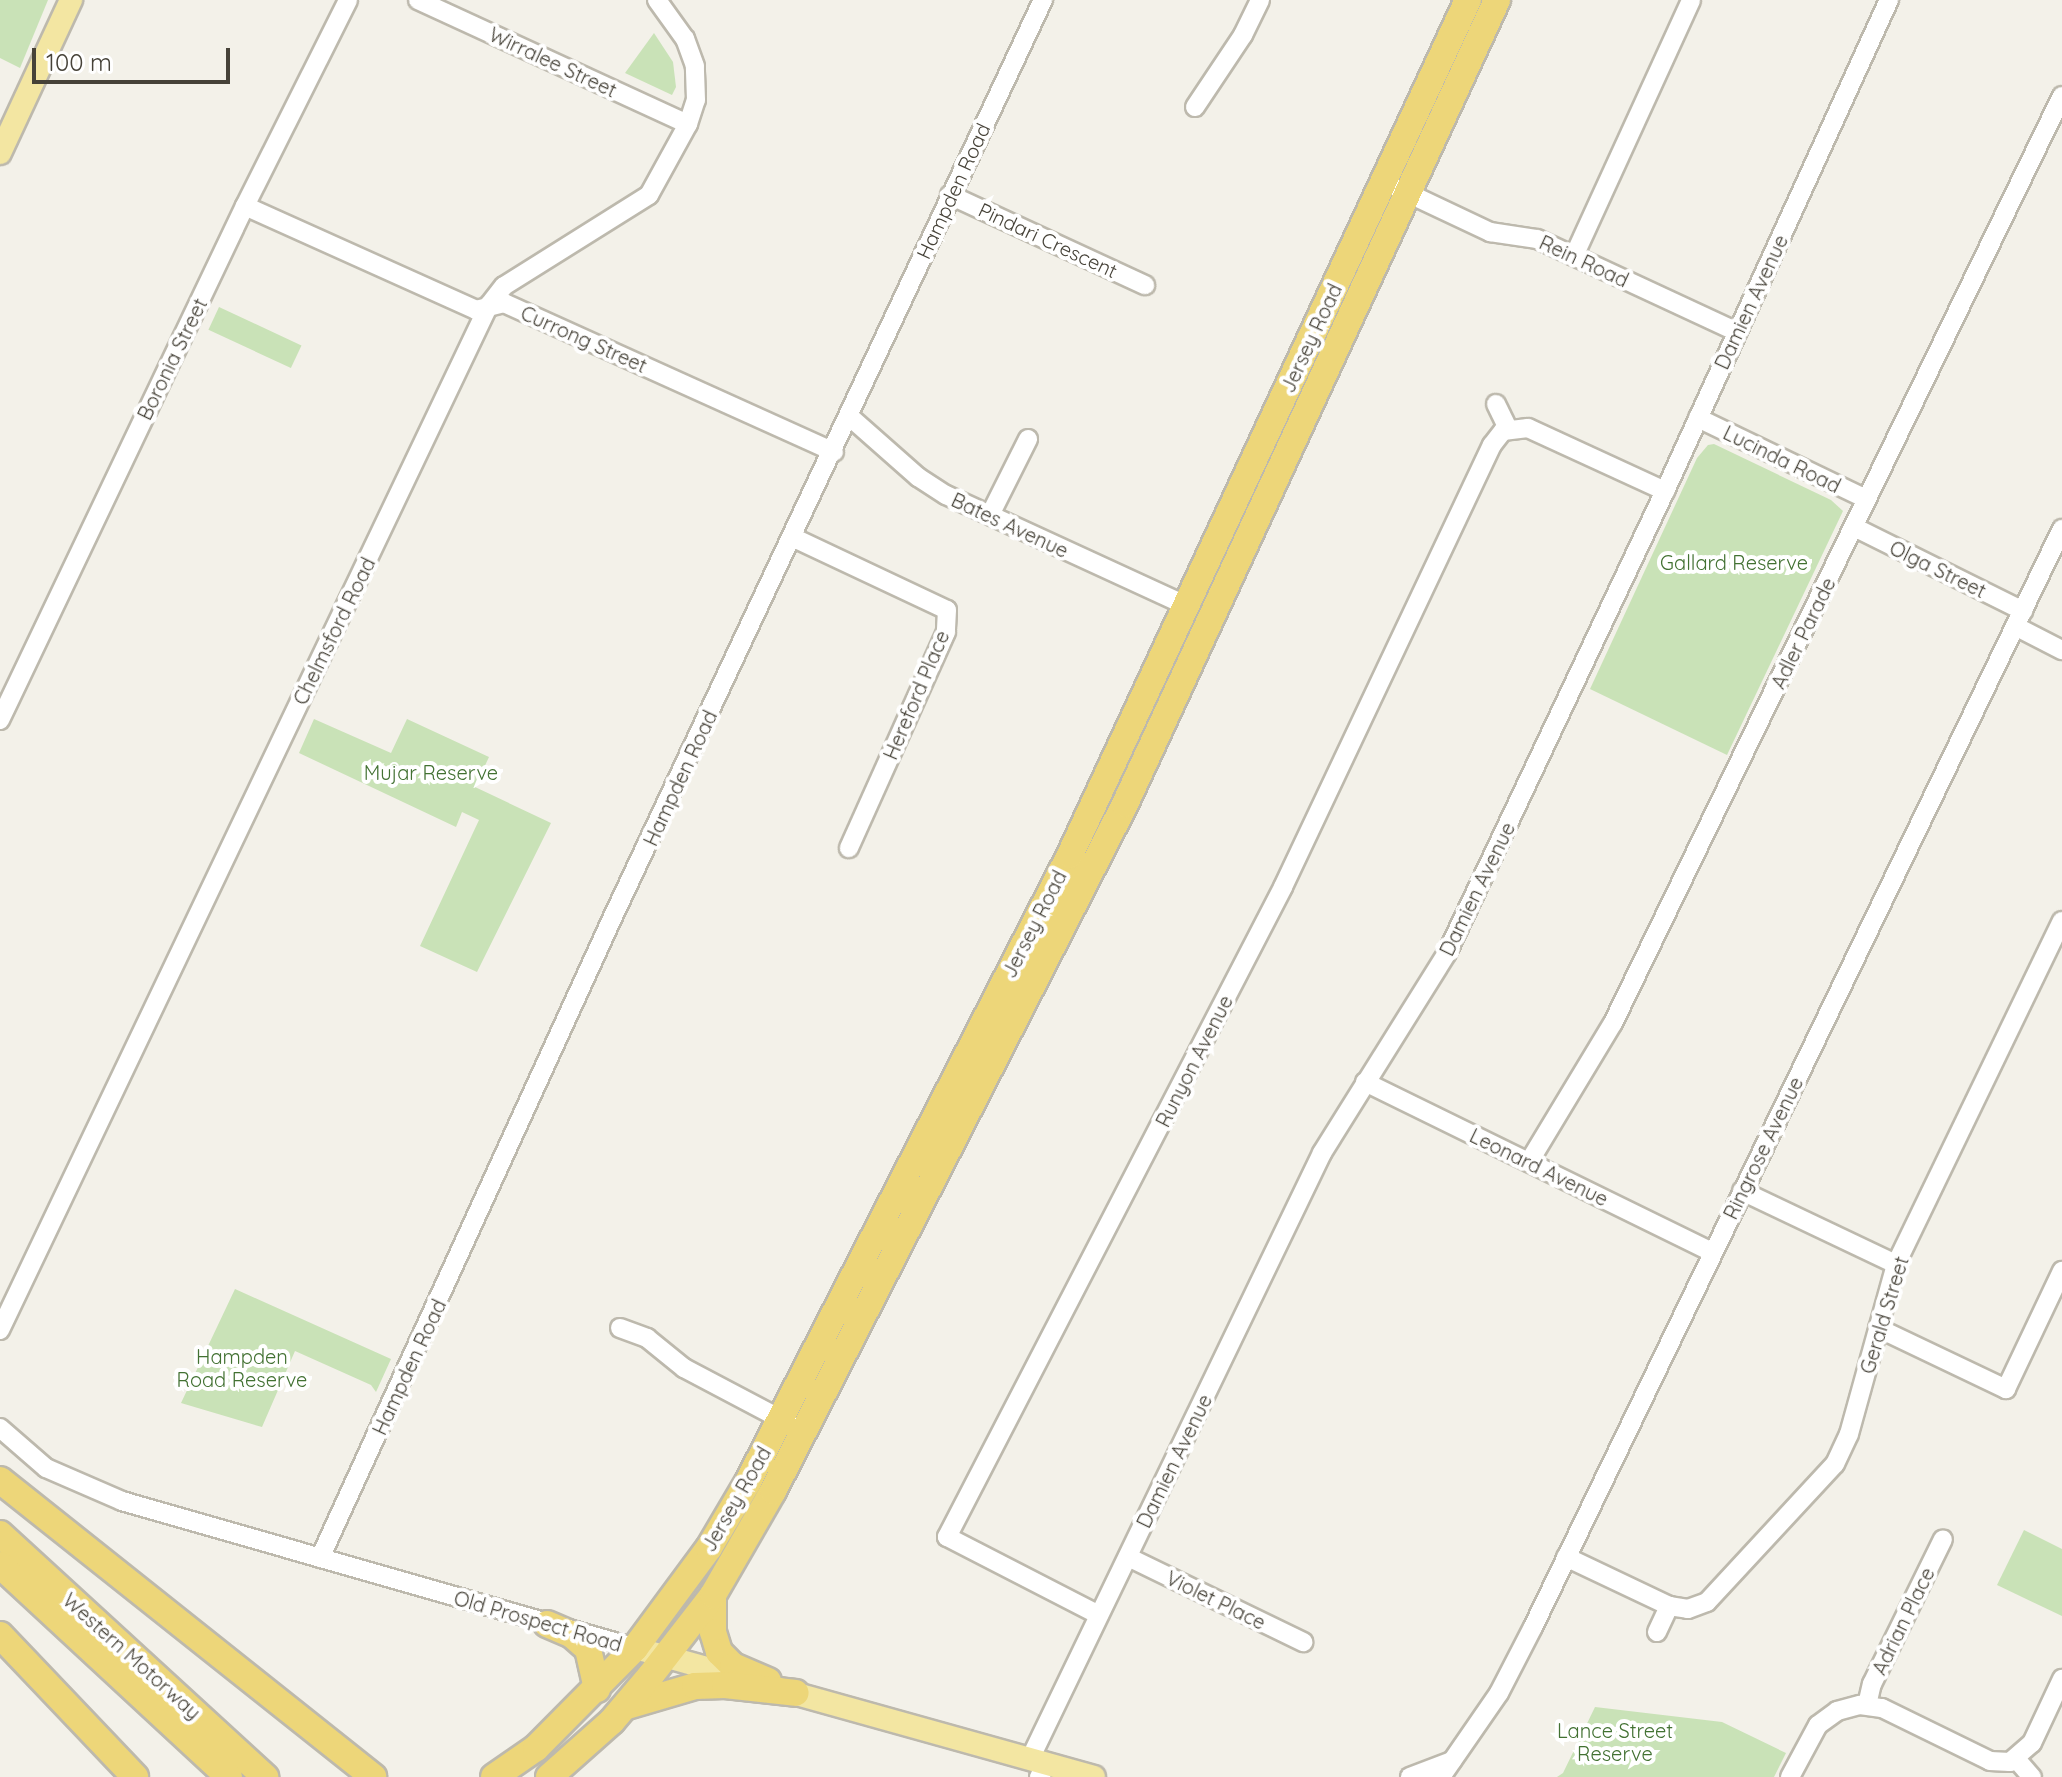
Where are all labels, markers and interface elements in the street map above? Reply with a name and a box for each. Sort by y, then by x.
street label: Wirralee Street [485,22,621,102]
scale bar [36,32,234,82]
text: 100 m [46,47,112,77]
street label: Hampden Road [911,119,995,263]
street label: Pindari Crescent [975,197,1121,283]
street label: Rein Road [1536,230,1632,292]
street label: Damien Avenue [1709,231,1793,373]
street label: Jersey Road [1275,280,1347,396]
street label: Boronia Street [132,294,212,424]
street label: Currong Street [517,300,651,378]
street label: Lucinda Road [1719,420,1845,498]
street label: Bates Avenue [948,487,1072,563]
street label: Olga Street [1886,535,1990,603]
park label: Gallard Reserve [1660,550,1808,574]
street label: Chelmsford Road [288,553,380,709]
street label: Adler Parade [1766,573,1840,693]
street label: Hereford Place [878,627,954,763]
street label: Hampden Road [638,706,722,850]
park label: Mujar Reserve [364,760,498,784]
street label: Damien Avenue [1434,818,1520,960]
street label: Jersey Road [997,866,1071,982]
street label: Runyon Avenue [1150,991,1238,1131]
street label: Ringrose Avenue [1718,1073,1808,1223]
street label: Leonard Avenue [1466,1123,1612,1211]
street label: Gerald Street [1855,1253,1913,1377]
street label: Hampden Road [367,1295,451,1439]
park label: Hampden Road Reserve [177,1345,307,1392]
street label: Damien Avenue [1131,1390,1217,1532]
street label: Jersey Road [696,1442,776,1556]
street label: Adrian Place [1867,1563,1939,1679]
street label: Violet Place [1162,1566,1270,1634]
street label: Old Prospect Road [451,1586,625,1656]
street label: Western Motorway [58,1588,206,1724]
park label: Lance Street Reserve [1557,1719,1673,1766]

